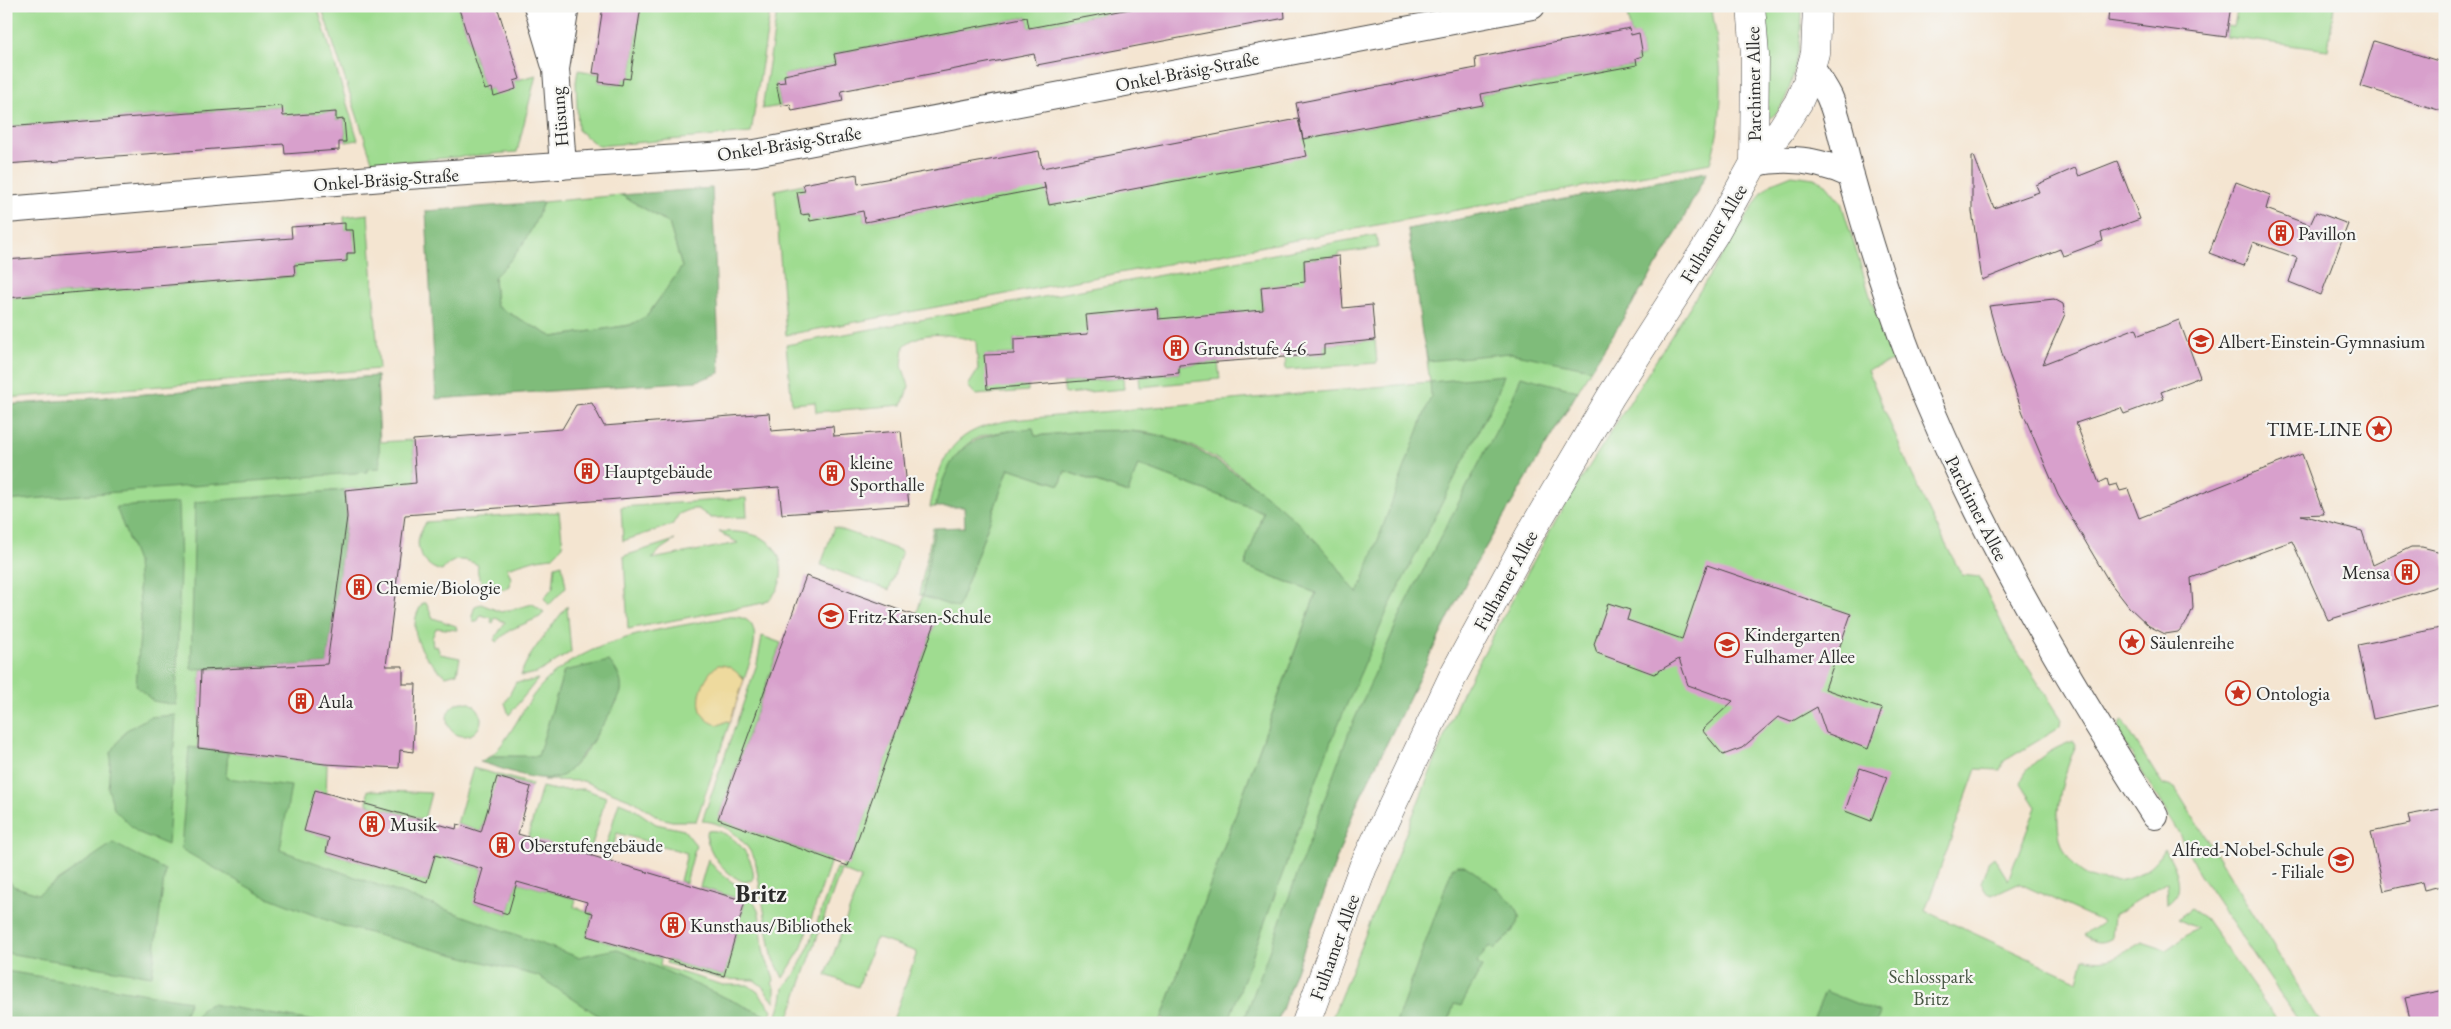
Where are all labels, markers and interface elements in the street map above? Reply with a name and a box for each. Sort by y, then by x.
street label: Parchimer Allee [1740,26,1767,142]
street label: Onkel-Bräsig-Straße [1113,45,1261,98]
street label: Hüsung [544,85,575,148]
street label: Onkel-Bräsig-Straße [715,120,863,167]
street label: Onkel-Bräsig-Straße [312,162,460,197]
street label: Fulhamer Allee [1674,179,1753,287]
building icon: Pavillon [2268,220,2294,246]
place label: Pavillon [2298,221,2356,246]
school or university icon: Albert-Einstein-Gymnasium [2188,328,2214,354]
place label: Albert-Einstein-Gymnasium [2217,329,2426,354]
building icon: Grundstufe 4-6 [1163,335,1189,361]
place label: Grundstufe 4-6 [1194,336,1306,361]
place icon: TIME-LINE [2366,416,2392,442]
place label: TIME-LINE [2266,417,2362,442]
place label: kleine Sporthalle [850,450,924,497]
street label: Parchimer Allee [1939,451,2014,565]
building icon: Hauptgebäude [574,458,600,484]
place label: Hauptgebäude [604,459,713,484]
building icon: kleine Sporthalle [819,460,845,486]
street label: Fulhamer Allee [1468,526,1543,635]
building icon: Mensa [2394,559,2420,585]
place label: Mensa [2342,560,2390,585]
building icon: Chemie/Biologie [346,574,372,600]
place label: Chemie/Biologie [376,575,500,600]
school or university icon: Fritz-Karsen-Schule [818,603,844,629]
place label: Fritz-Karsen-Schule [848,604,991,629]
place label: Kindergarten Fulhamer Allee [1744,622,1855,669]
place icon: Säulenreihe [2119,629,2145,655]
place label: Säulenreihe [2150,630,2234,655]
school or university icon: Kindergarten Fulhamer Allee [1714,632,1740,658]
place icon: Ontologia [2225,680,2251,706]
place label: Ontologia [2256,681,2331,706]
building icon: Aula [288,688,314,714]
place label: Aula [317,689,354,714]
building icon: Musik [359,811,385,837]
place label: Musik [390,812,438,837]
building icon: Oberstufengebäude [489,832,515,858]
place label: Oberstufengebäude [520,833,663,858]
place label: Alfred-Nobel-Schule - Filiale [2171,837,2324,884]
school or university icon: Alfred-Nobel-Schule - Filiale [2328,847,2354,873]
district label: Britz [735,878,787,909]
street label: Fulhamer Allee [1304,891,1365,1004]
building icon: Kunsthaus/Bibliothek [660,912,686,938]
place label: Kunsthaus/Bibliothek [690,913,853,938]
park label: Schlosspark Britz [1889,964,1975,1011]

